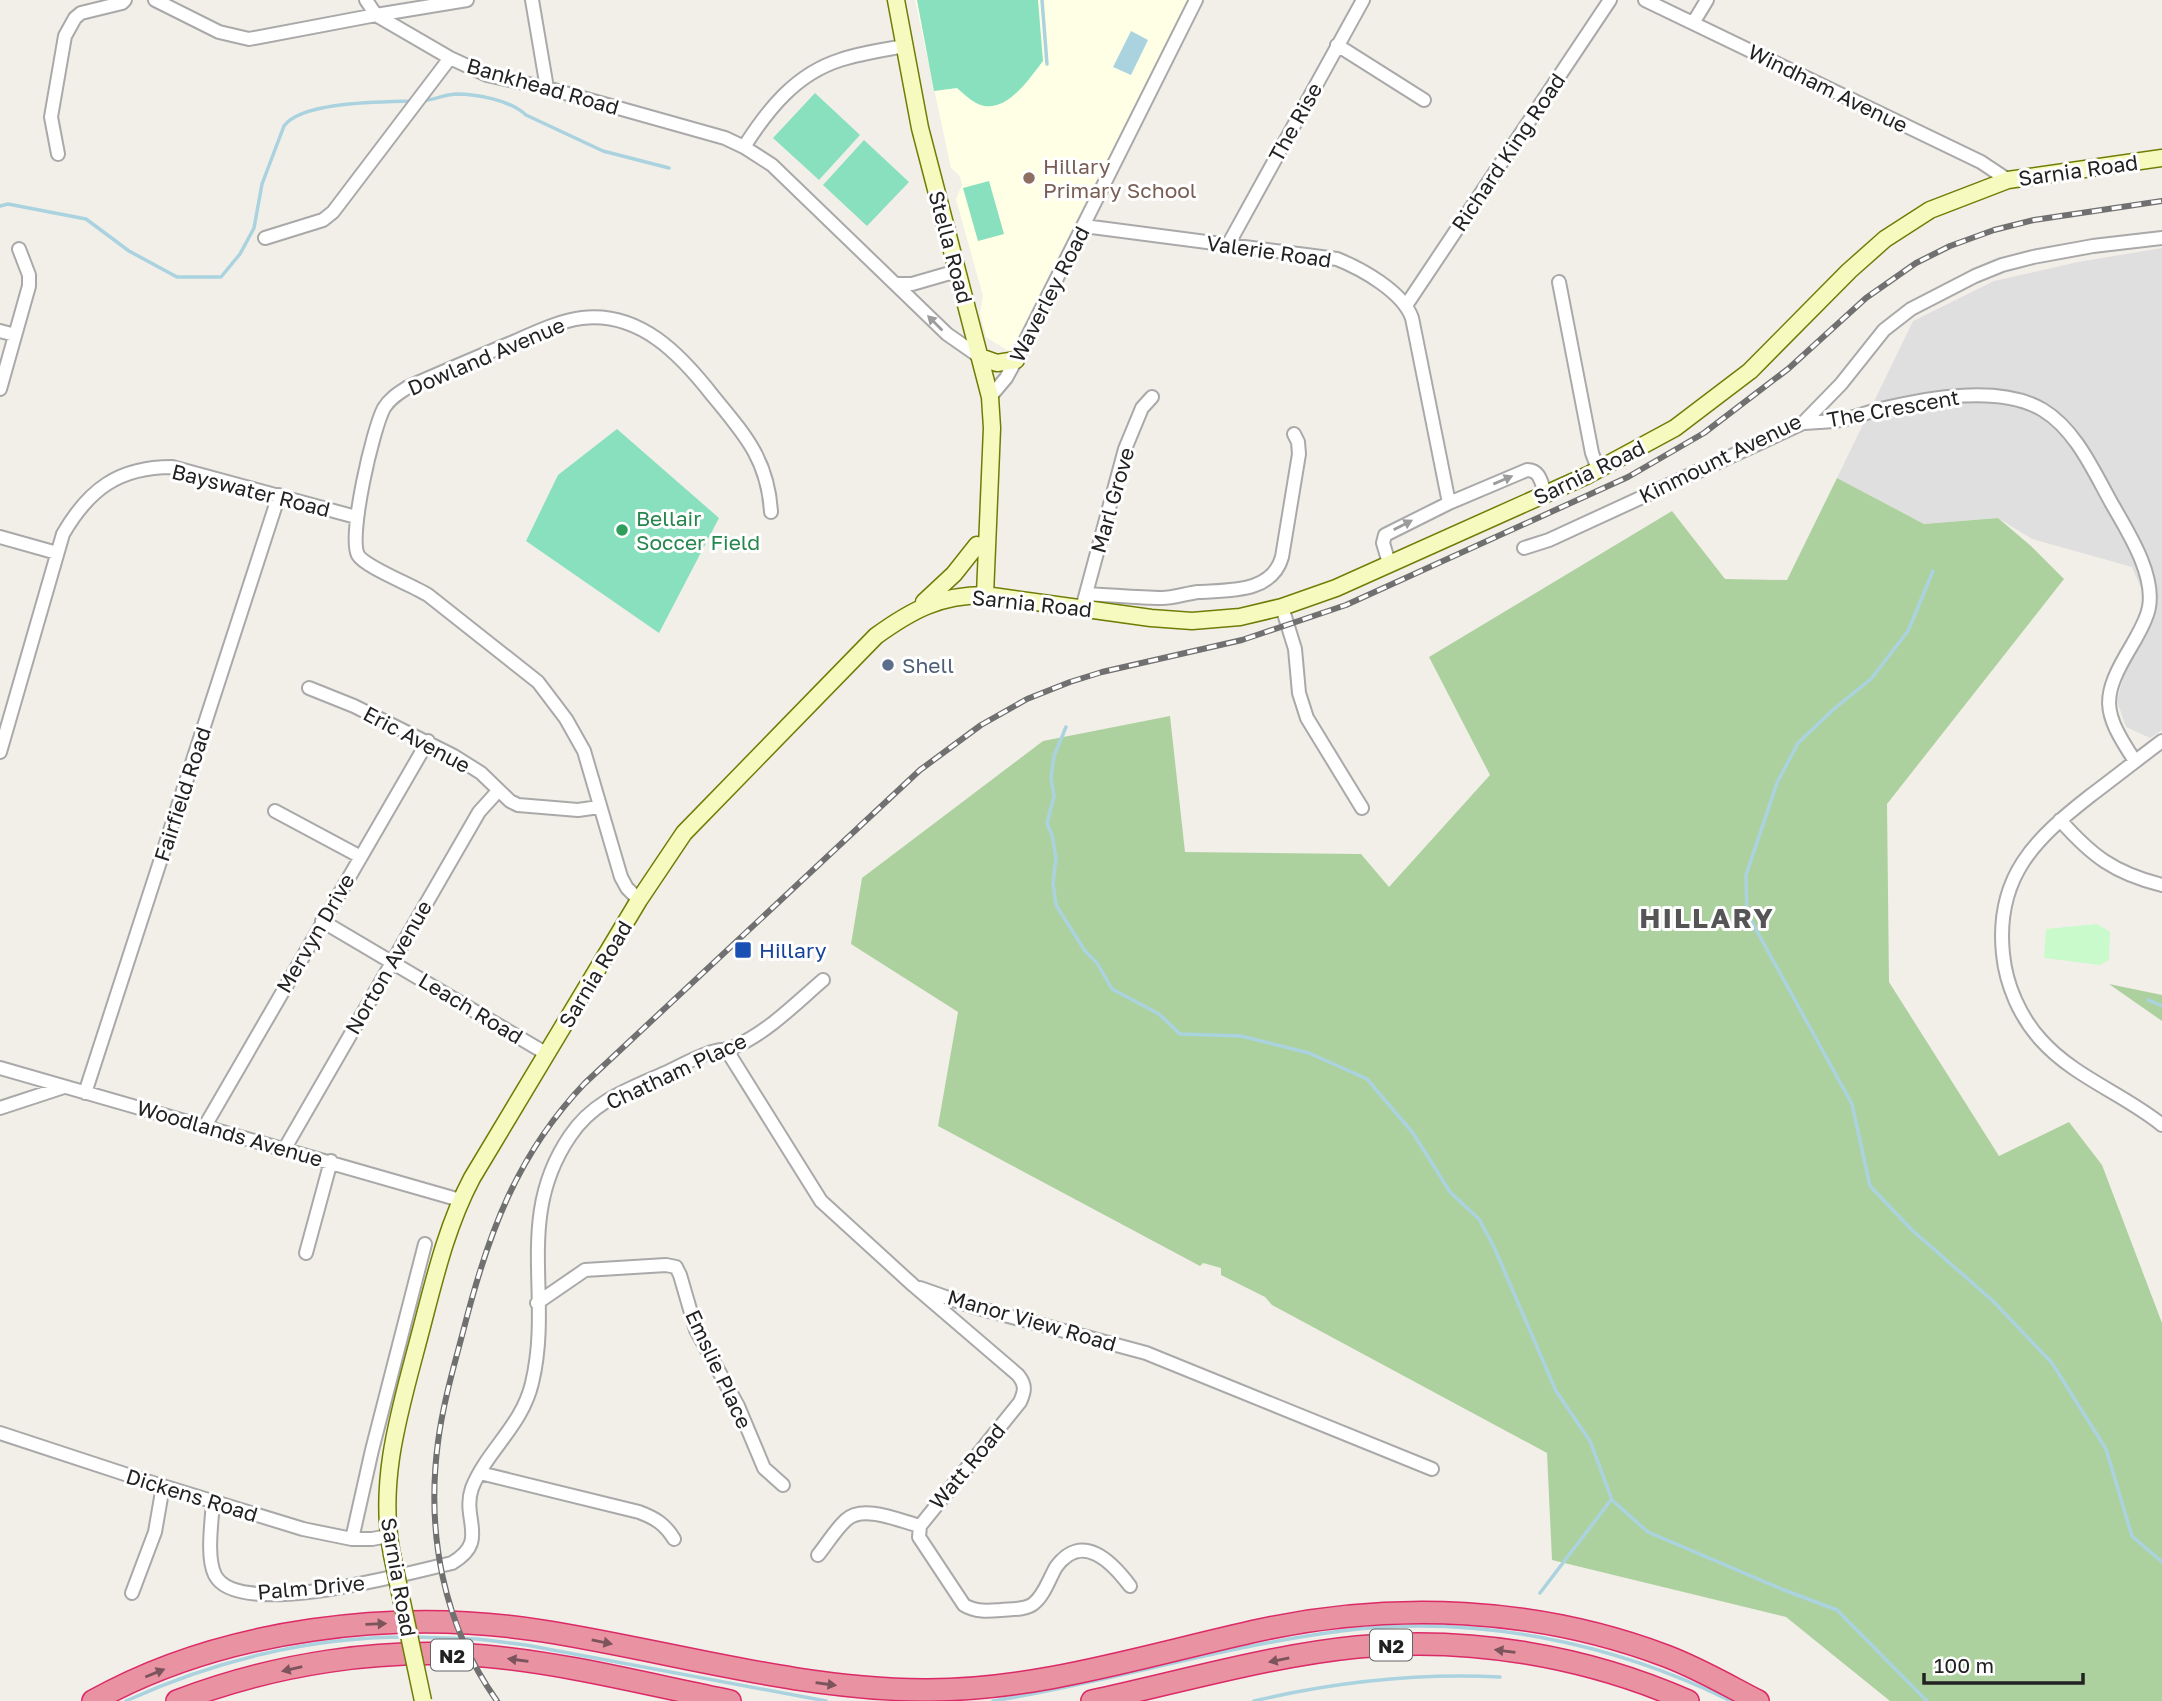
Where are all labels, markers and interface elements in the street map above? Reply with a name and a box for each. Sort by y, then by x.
street label: Windham Avenue [1744,38,1912,138]
street label: Bankhead Road [464,52,622,120]
street label: Richard King Road [1446,68,1570,236]
street label: The Rise [1263,78,1327,166]
street label: Sarnia Road [2016,149,2140,191]
place label: Hillary Primary School [1043,153,1197,203]
marker: Hillary Primary School [1021,170,1037,186]
street label: Stella Road [923,188,979,306]
street label: Waverley Road [1004,222,1094,366]
street label: Valerie Road [1205,229,1333,273]
street label: Dowland Avenue [404,311,568,401]
one-way arrow [928,315,944,332]
street label: The Crescent [1825,384,1961,432]
street label: Kinmount Avenue [1635,407,1805,509]
street label: Sarnia Road [1529,434,1649,510]
street label: Marl Grove [1085,444,1139,556]
street label: Bayswater Road [169,458,333,522]
one-way arrow [1493,474,1514,485]
place label: Bellair Soccer Field [636,505,760,555]
one-way arrow [1393,520,1413,531]
marker: Bellair Soccer Field [614,522,630,538]
street label: Sarnia Road [971,584,1093,622]
place label: Shell [902,652,954,678]
marker: Shell [880,657,896,673]
street label: Eric Avenue [359,700,475,778]
street label: Fairfield Road [148,724,216,864]
street label: Mervyn Drive [270,869,360,997]
street label: Norton Avenue [339,895,437,1039]
district label: HILLARY [1639,901,1775,934]
street label: Sarnia Road [553,916,637,1032]
place label: Hillary [759,937,827,963]
marker: Hillary [733,940,753,960]
street label: Leach Road [414,967,528,1049]
street label: Chatham Place [602,1027,750,1115]
street label: Woodlands Avenue [134,1094,326,1172]
street label: Manor View Road [945,1283,1119,1357]
street label: Emslie Place [680,1305,758,1433]
street label: Watt Road [924,1418,1010,1514]
street label: Dickens Road [123,1463,261,1527]
street label: Sarnia Road [376,1515,422,1639]
street label: Palm Drive [256,1569,366,1605]
one-way arrow [366,1619,388,1630]
road number: N2 [1370,1630,1412,1660]
one-way arrow [591,1637,613,1648]
road number: N2 [431,1639,473,1670]
scale bar [1924,1642,2083,1686]
one-way arrow [1494,1645,1516,1656]
text: 100 m [1934,1652,1994,1678]
one-way arrow [507,1654,529,1665]
one-way arrow [1268,1654,1290,1665]
one-way arrow [281,1663,303,1674]
one-way arrow [145,1667,166,1678]
one-way arrow [815,1679,837,1690]

